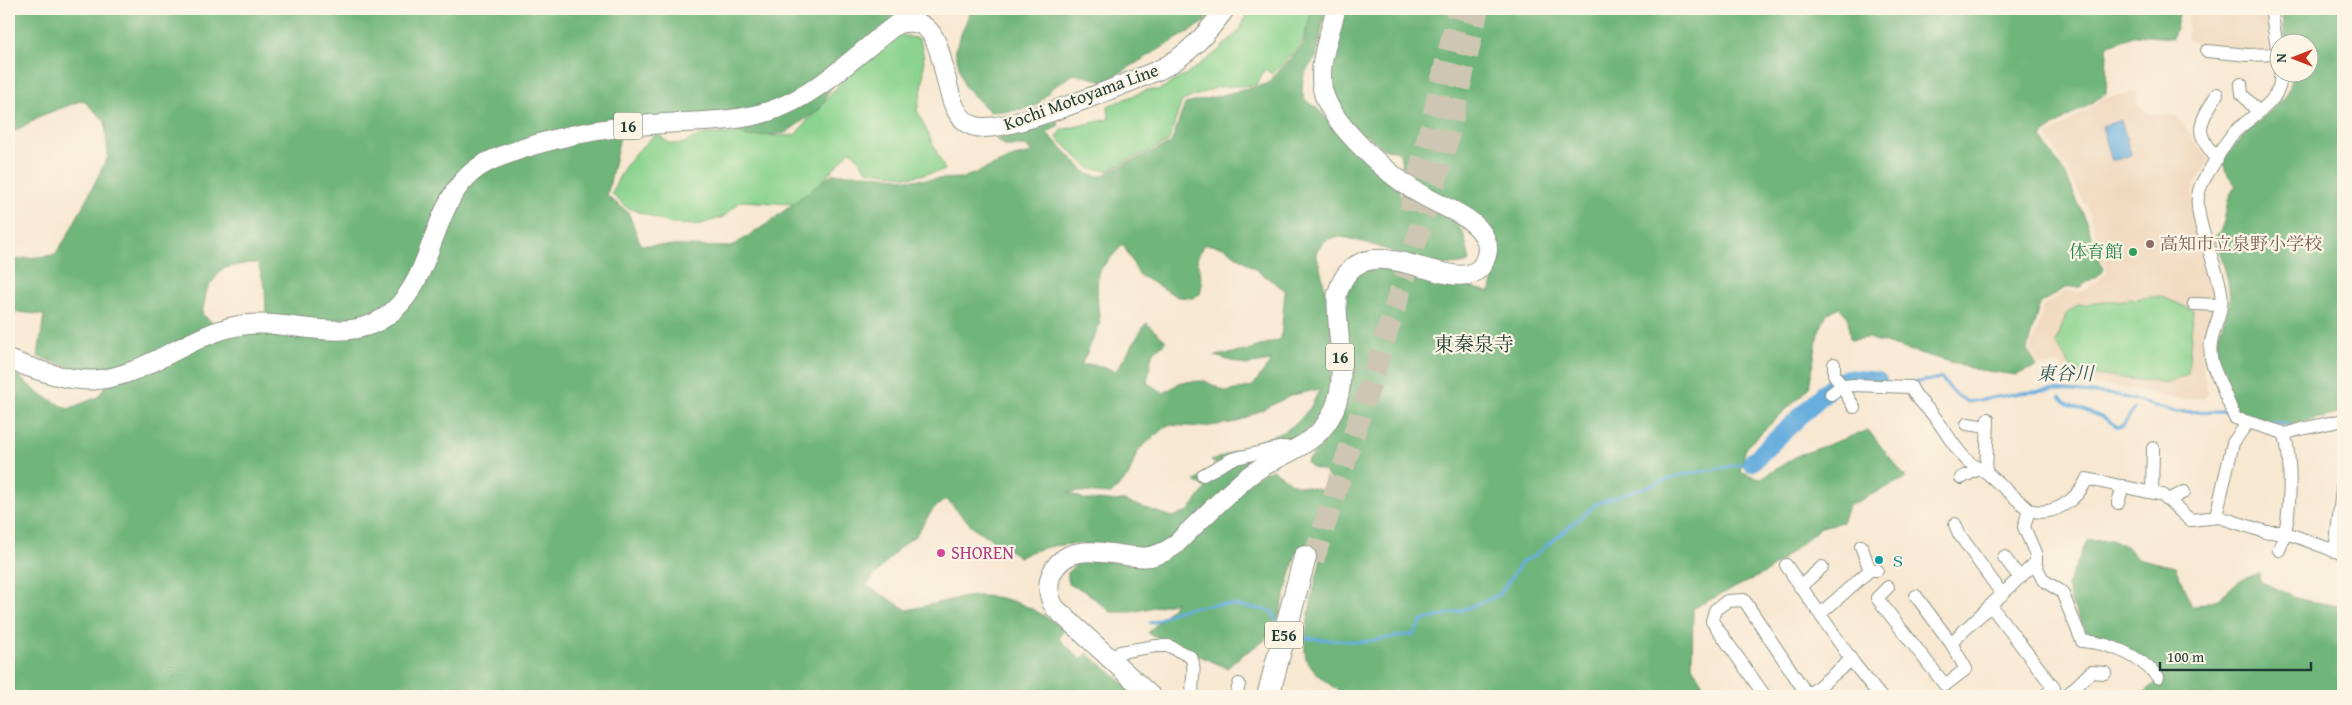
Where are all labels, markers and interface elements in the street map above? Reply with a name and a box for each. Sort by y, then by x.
north arrow [2270,32,2320,82]
text: N [2271,53,2291,63]
street label: Kochi Motoyama Line [1000,56,1162,137]
road number: 16 [614,112,642,140]
place label: 高知市立泉野小学校 [2160,230,2322,257]
place label: 体育館 [2069,238,2123,265]
marker: 高知市立泉野小学校 [2144,238,2156,250]
marker: 体育館 [2127,246,2139,258]
district label: 東秦泉寺 [1434,329,1514,358]
road number: 16 [1326,344,1354,371]
water label: 東谷川 [2036,359,2095,387]
place label: SHOREN [951,539,1014,566]
place label: ｓ [1889,546,1907,573]
marker: SHOREN [935,547,947,559]
marker: ｓ [1873,554,1885,566]
road number: E56 [1265,622,1303,648]
scale bar [2160,640,2311,672]
text: 100 m [2167,646,2205,667]

